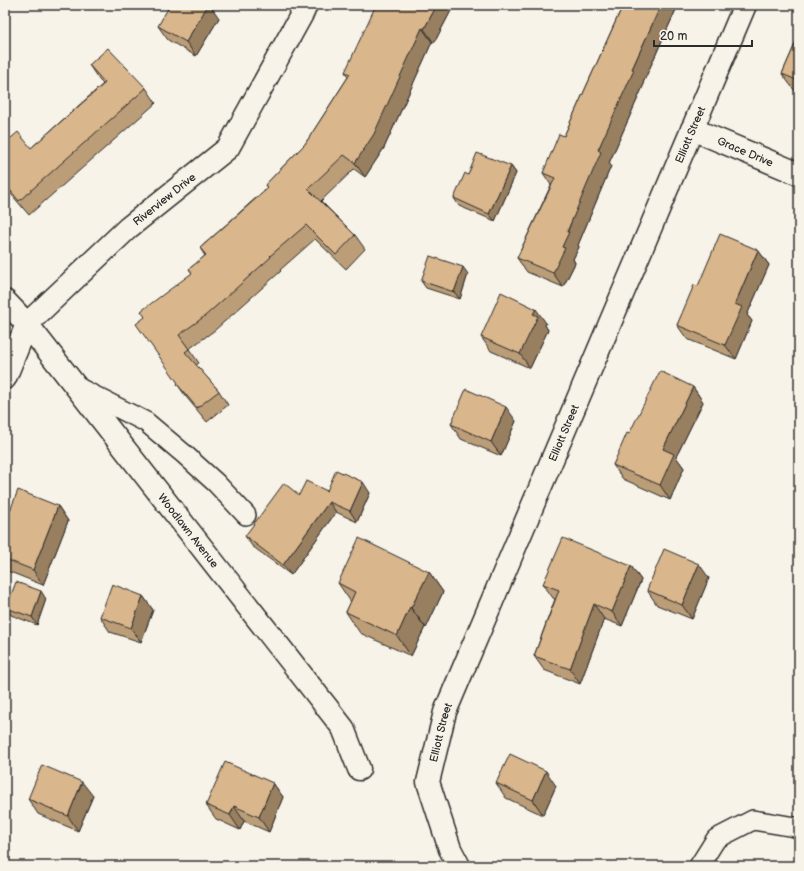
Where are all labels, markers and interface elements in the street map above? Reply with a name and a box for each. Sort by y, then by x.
scale bar [654,22,752,48]
text: 20 m [660,29,687,44]
street label: Elliott Street [672,104,708,165]
street label: Grace Drive [715,134,776,169]
street label: Riverview Drive [130,170,198,228]
street label: Elliott Street [546,402,582,463]
street label: Woodlawn Avenue [156,491,222,570]
street label: Elliott Street [427,700,455,763]

